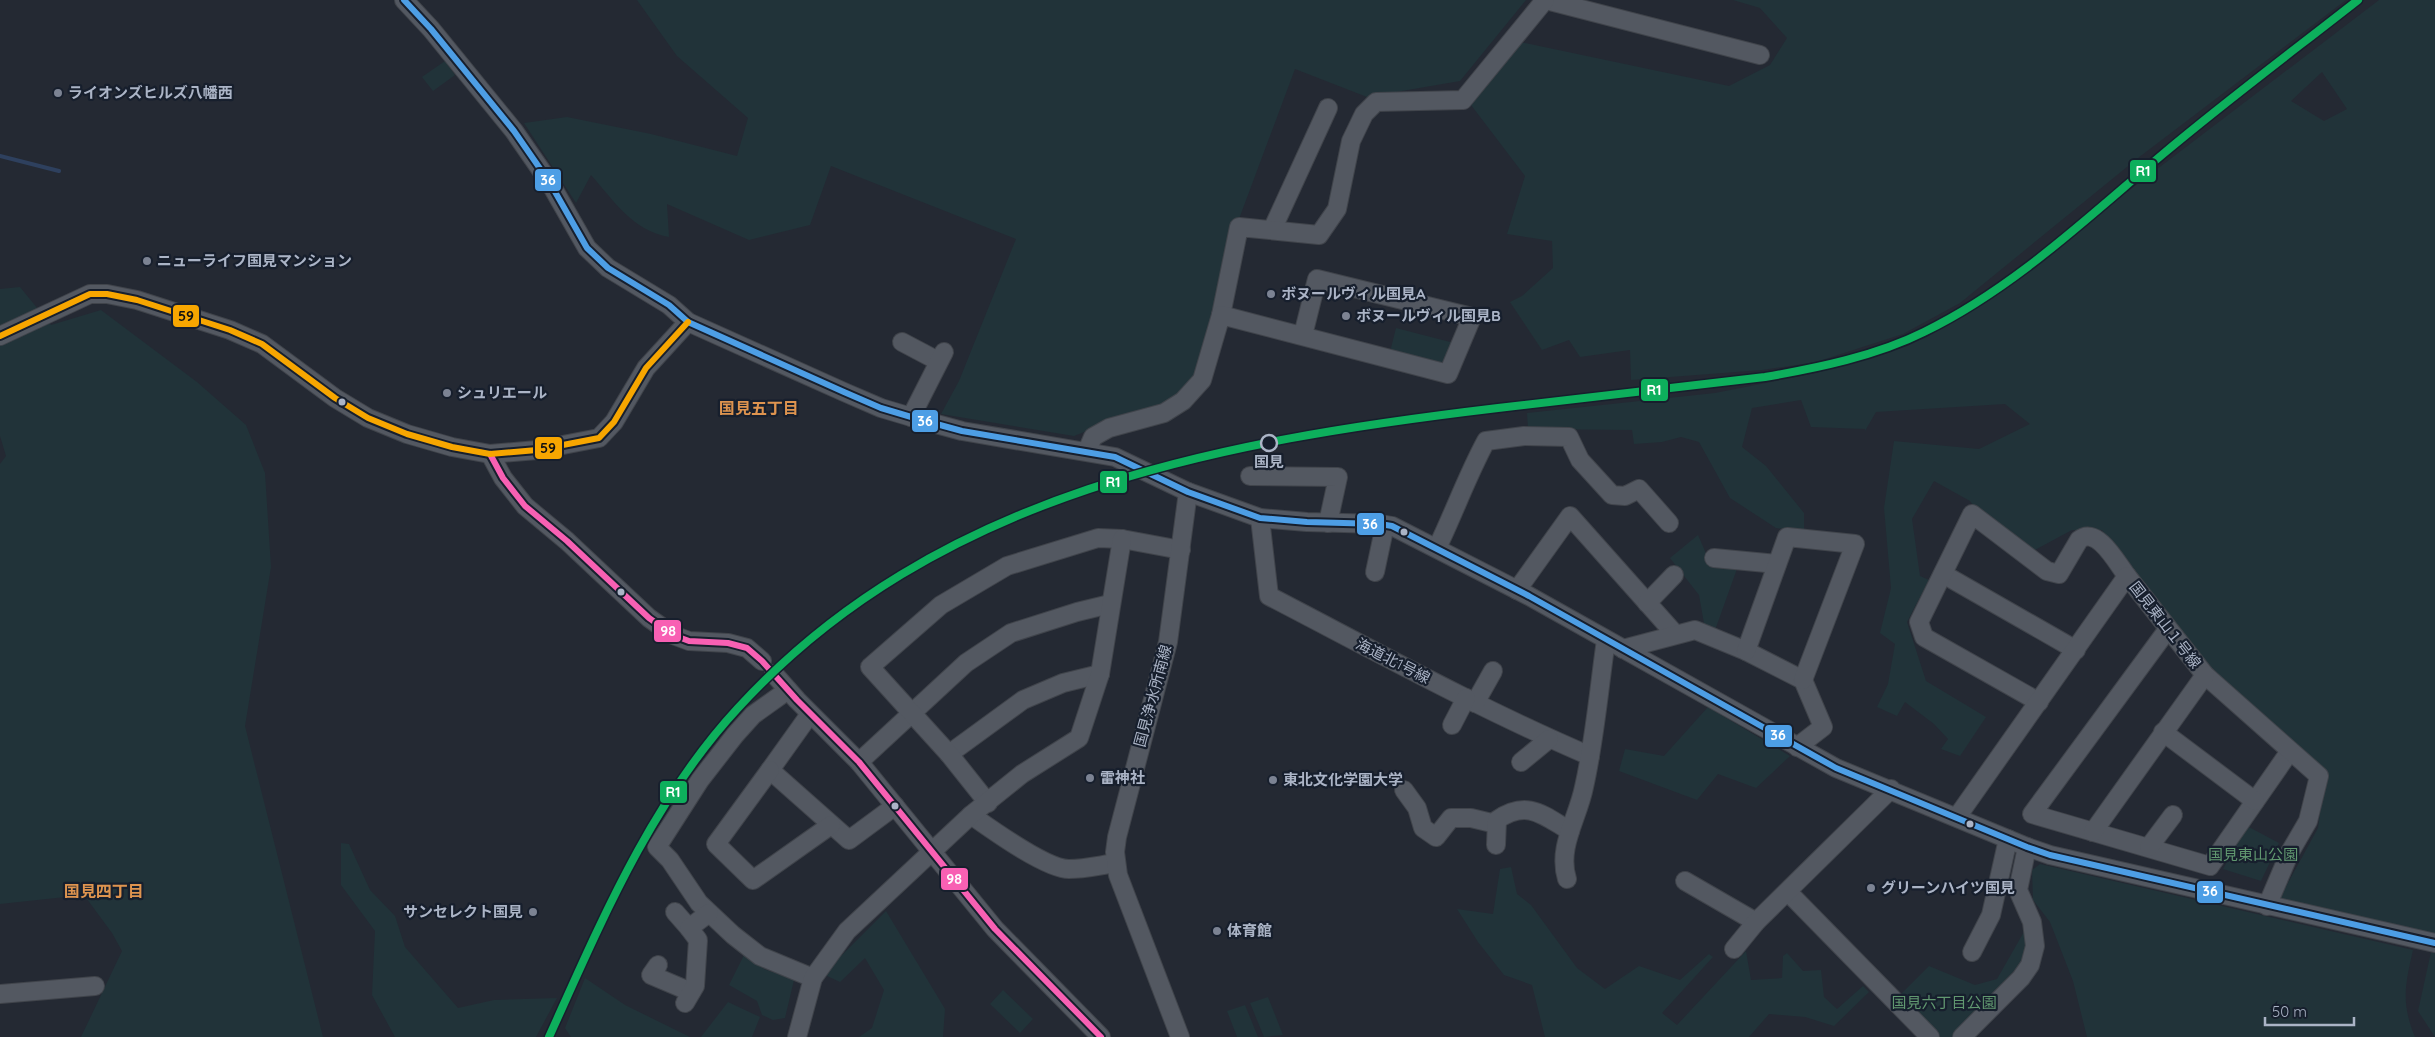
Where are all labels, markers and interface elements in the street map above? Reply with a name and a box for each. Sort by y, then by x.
place label: ライオンズヒルズ八幡西 [68,83,233,102]
marker: ライオンズヒルズ八幡西 [52,87,64,99]
line badge: R1 [2129,159,2157,183]
text: R1 [2135,162,2151,180]
line badge: 36 [534,168,562,192]
text: 36 [540,171,556,189]
place label: ニューライフ国見マンション [157,251,352,270]
marker: ニューライフ国見マンション [141,255,153,267]
place label: ボヌールヴィル国見A [1281,284,1426,303]
marker: ボヌールヴィル国見A [1265,288,1277,300]
line badge: 59 [172,304,200,328]
place label: ボヌールヴィル国見B [1356,306,1501,325]
text: 59 [178,307,194,325]
marker: ボヌールヴィル国見B [1340,310,1352,322]
line badge: R1 [1640,378,1669,402]
text: R1 [1646,381,1662,399]
place label: シュリエール [457,383,547,402]
marker: シュリエール [441,387,453,399]
unlabelled marker [337,397,347,407]
district label: 国見五丁目 [719,398,799,418]
line badge: 36 [911,409,939,433]
text: 36 [917,412,933,430]
marker: 国見 [1260,434,1278,452]
line badge: 59 [534,436,563,460]
text: 59 [540,439,556,457]
place label: 国見 [1254,452,1284,471]
line badge: R1 [1099,470,1128,494]
text: R1 [1105,473,1121,491]
line badge: 36 [1356,512,1385,536]
text: 36 [1362,515,1378,533]
unlabelled marker [1399,527,1409,537]
street label: 国見東山１号線 [2126,577,2205,672]
unlabelled marker [616,587,626,597]
line badge: 98 [653,619,682,643]
text: 98 [660,622,676,640]
street label: 海道北1号線 [1353,634,1433,687]
street label: 国見浄水所南線 [1130,643,1175,749]
line badge: 36 [1764,724,1793,748]
text: 36 [1770,726,1786,744]
place label: 雷神社 [1100,768,1145,787]
place label: 東北文化学園大学 [1283,770,1403,789]
marker: 雷神社 [1084,772,1096,784]
marker: 東北文化学園大学 [1267,774,1279,786]
line badge: R1 [659,780,688,804]
text: R1 [665,783,681,801]
unlabelled marker [890,801,900,811]
unlabelled marker [1965,819,1975,829]
park label: 国見東山公園 [2208,845,2298,864]
line badge: 98 [940,867,969,891]
text: 98 [946,870,962,888]
place label: グリーンハイツ国見 [1881,878,2015,897]
line badge: 36 [2196,880,2224,904]
district label: 国見四丁目 [64,881,144,901]
marker: グリーンハイツ国見 [1865,882,1877,894]
text: 36 [2202,882,2218,900]
place label: サンセレクト国見 [403,902,523,921]
marker: サンセレクト国見 [527,906,539,918]
place label: 体育館 [1227,921,1272,940]
marker: 体育館 [1211,925,1223,937]
park label: 国見六丁目公園 [1891,993,1997,1012]
scale bar [2265,994,2354,1026]
text: 50 m [2272,1002,2307,1021]

